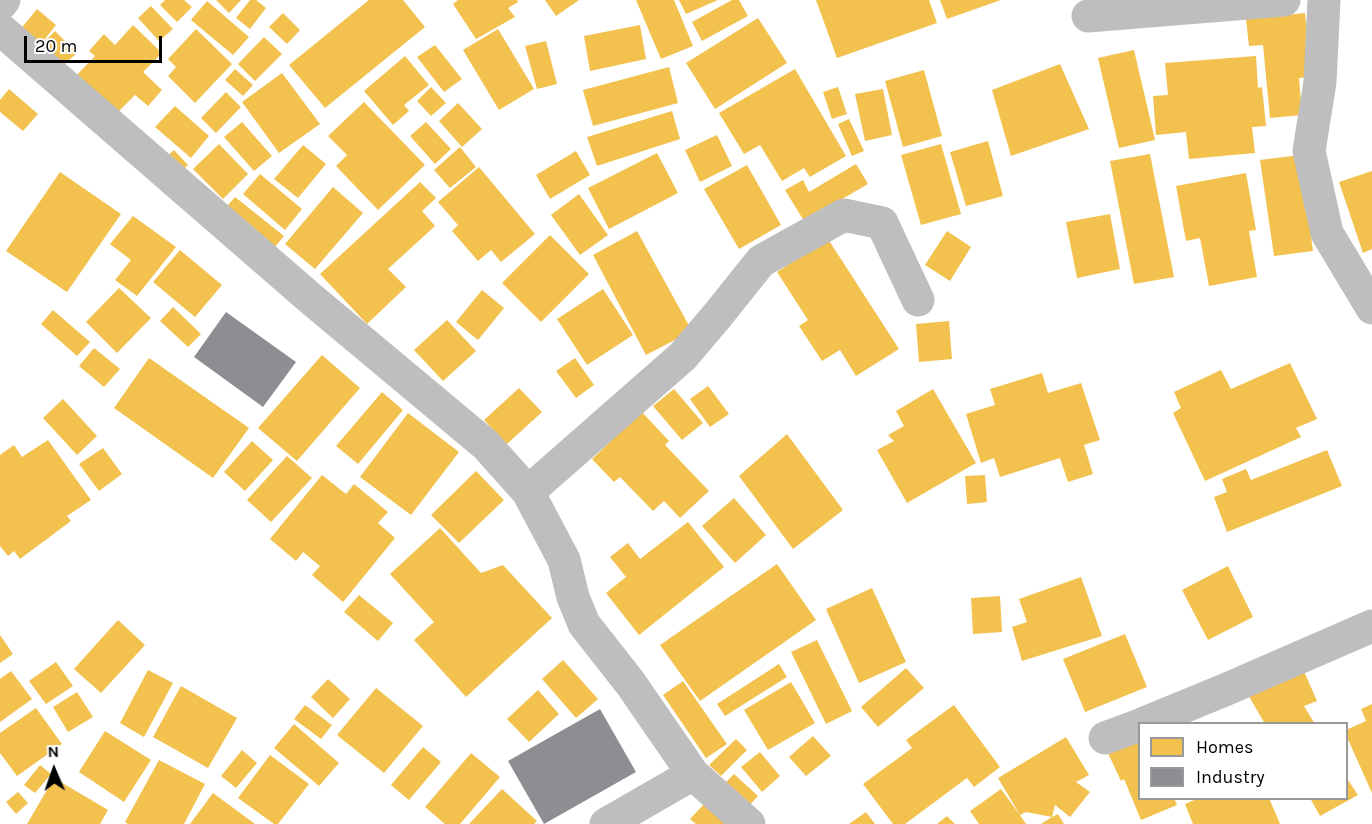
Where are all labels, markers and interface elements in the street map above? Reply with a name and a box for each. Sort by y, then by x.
scale bar [27,24,165,62]
text: 20 m [35,35,77,57]
legend [1138,722,1348,800]
text: Homes [1196,736,1253,758]
north arrow [24,740,84,800]
text: N [47,742,59,761]
text: Industry [1196,766,1265,788]

